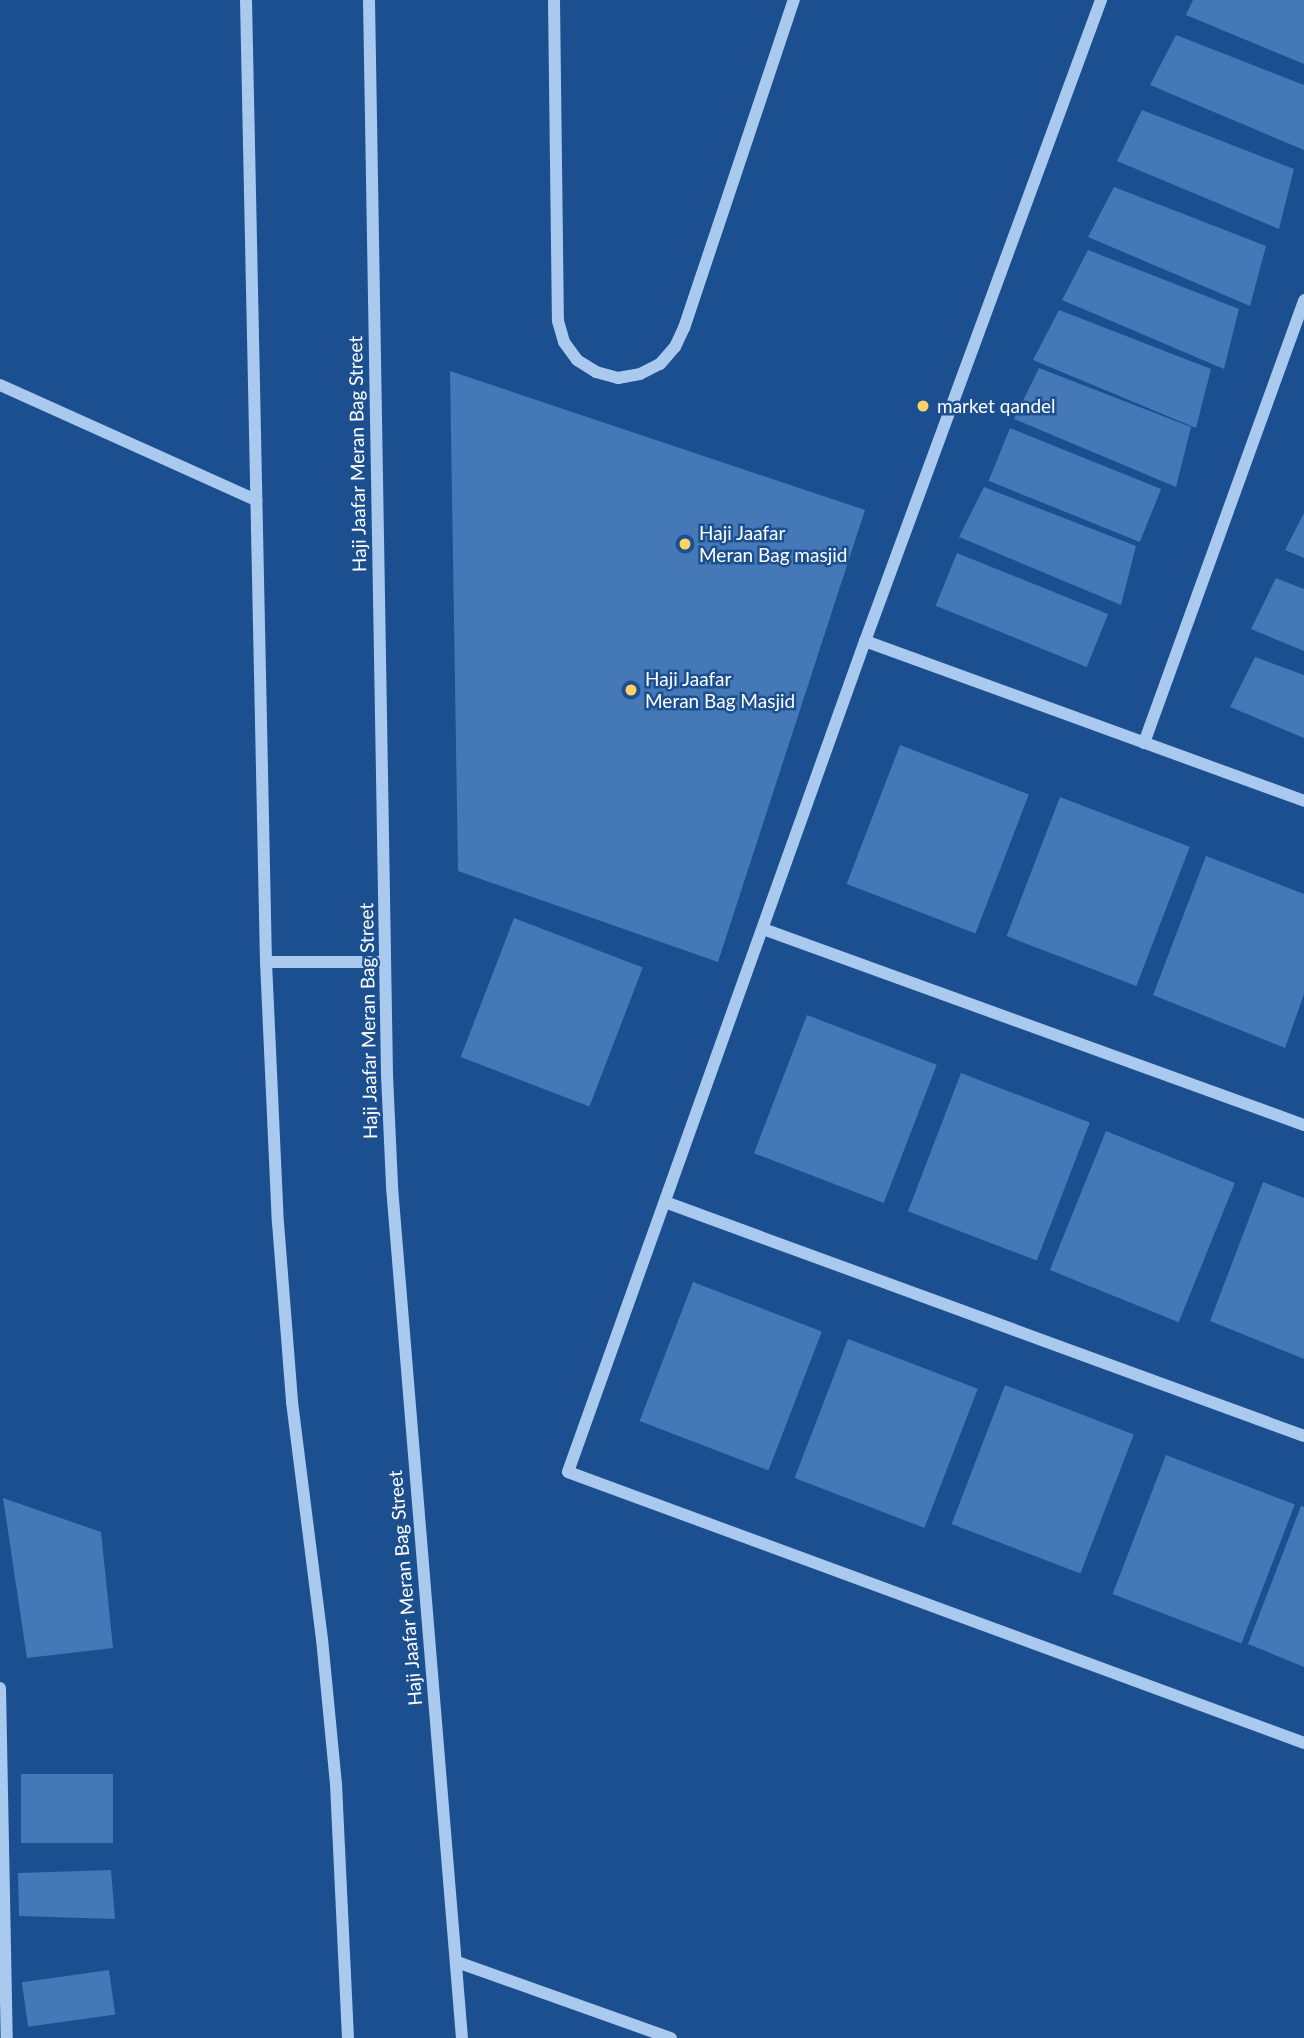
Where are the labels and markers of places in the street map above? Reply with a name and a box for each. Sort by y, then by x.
place label: market qandel [937,395,1056,417]
marker: market qandel [915,398,931,414]
place label: Haji Jaafar Meran Bag masjid [699,522,847,566]
marker: Haji Jaafar Meran Bag masjid [677,536,693,552]
place label: Haji Jaafar Meran Bag Masjid [645,668,795,712]
marker: Haji Jaafar Meran Bag Masjid [623,682,639,698]

